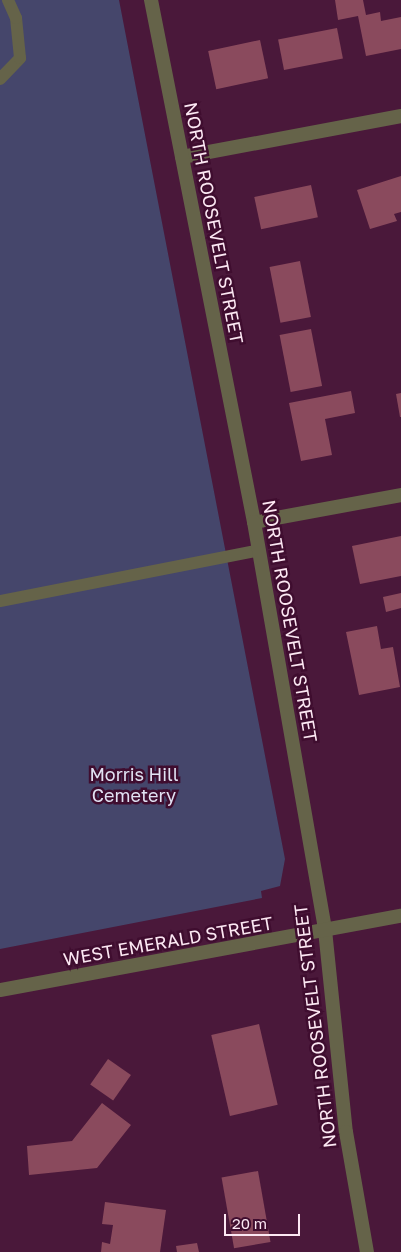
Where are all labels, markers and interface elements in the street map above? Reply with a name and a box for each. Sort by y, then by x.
street label: NORTH ROOSEVELT STREET [180,100,248,346]
street label: NORTH ROOSEVELT STREET [258,498,322,744]
park label: Morris Hill Cemetery [89,764,179,806]
street label: NORTH ROOSEVELT STREET [289,903,341,1149]
street label: WEST EMERALD STREET [62,912,274,970]
scale bar [226,1204,302,1236]
text: 20 m [232,1214,267,1232]

